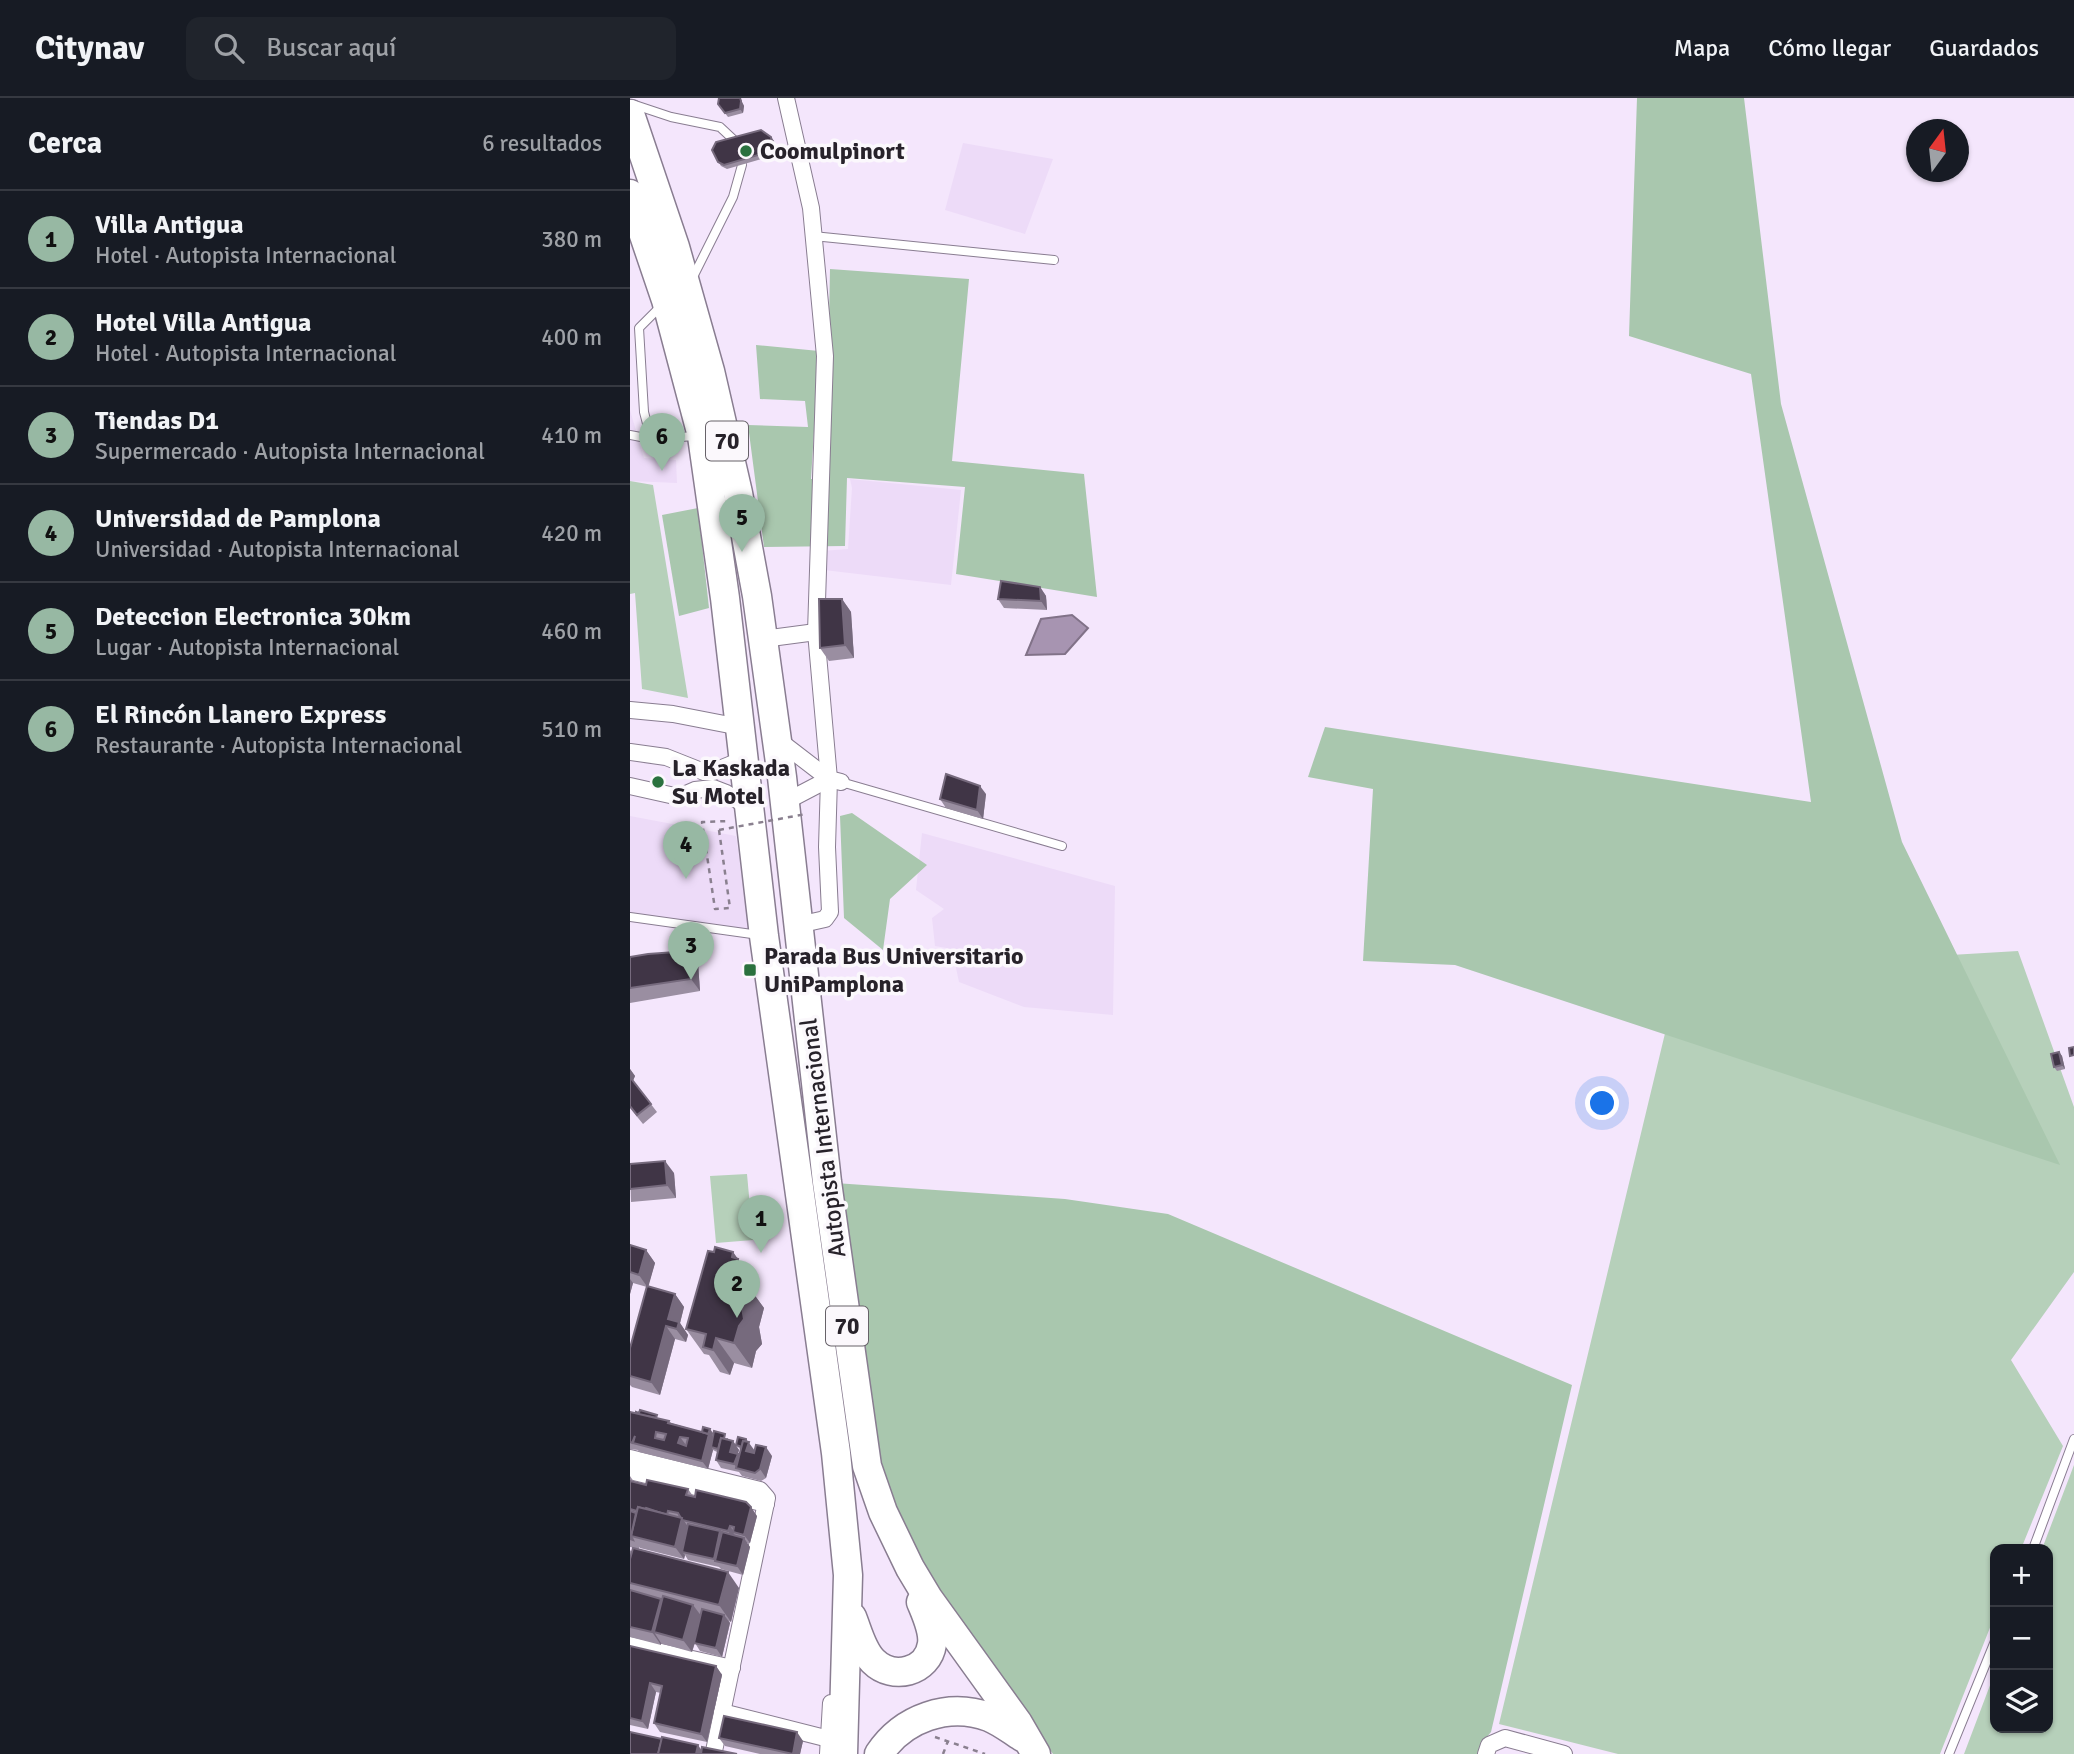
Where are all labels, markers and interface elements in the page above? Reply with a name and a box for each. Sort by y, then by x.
search box [186,17,676,80]
text: Citynav [35,28,144,69]
icon: search [210,29,248,67]
text: Buscar aquí [266,32,396,64]
text: Mapa [1674,33,1730,63]
text: Cómo llegar [1768,33,1891,63]
text: Guardados [1929,33,2039,63]
north arrow [1906,119,1969,182]
text: Cerca [28,125,102,162]
text: 6 resultados [482,129,602,158]
place label: Coomulpinort [760,136,905,166]
marker: Coomulpinort [738,143,754,159]
text: Villa Antigua [95,209,244,241]
text: 1 [45,225,57,254]
text: 380 m [541,225,602,254]
text: Hotel · Autopista Internacional [95,241,396,270]
text: Hotel Villa Antigua [95,307,311,339]
text: 2 [45,323,57,352]
text: 400 m [541,323,602,352]
text: Hotel · Autopista Internacional [95,339,396,368]
text: Tiendas D1 [95,405,219,437]
pin: 6 [639,413,685,471]
text: 3 [45,421,57,450]
text: 410 m [541,421,602,450]
road number: 70 [706,422,748,460]
text: Supermercado · Autopista Internacional [95,437,485,466]
pin: 5 [719,494,765,552]
text: Universidad de Pamplona [95,503,381,535]
text: 4 [45,519,57,548]
text: 420 m [541,519,602,548]
text: Universidad · Autopista Internacional [95,535,459,564]
text: Deteccion Electronica 30km [95,601,411,633]
text: 5 [45,617,57,646]
text: 460 m [541,617,602,646]
text: Lugar · Autopista Internacional [95,633,399,662]
text: El Rincón Llanero Express [95,699,386,731]
text: 6 [45,715,57,744]
text: 510 m [541,715,602,744]
text: Restaurante · Autopista Internacional [95,731,462,760]
place label: La Kaskada Su Motel [672,753,790,811]
marker: La Kaskada Su Motel [650,774,666,790]
pin: 4 [663,821,709,879]
pin: 3 [668,922,714,980]
place label: Parada Bus Universitario UniPamplona [764,941,1024,999]
marker: Parada Bus Universitario UniPamplona [742,962,758,978]
street label: Autopista Internacional [793,1017,853,1259]
your location [1585,1086,1619,1120]
pin: 1 [738,1195,784,1253]
pin: 2 [714,1260,760,1318]
road number: 70 [826,1306,868,1345]
map controls [1990,1544,2053,1733]
button: + [1990,1544,2053,1607]
button: − [1990,1607,2053,1670]
button: layers [1990,1670,2053,1733]

